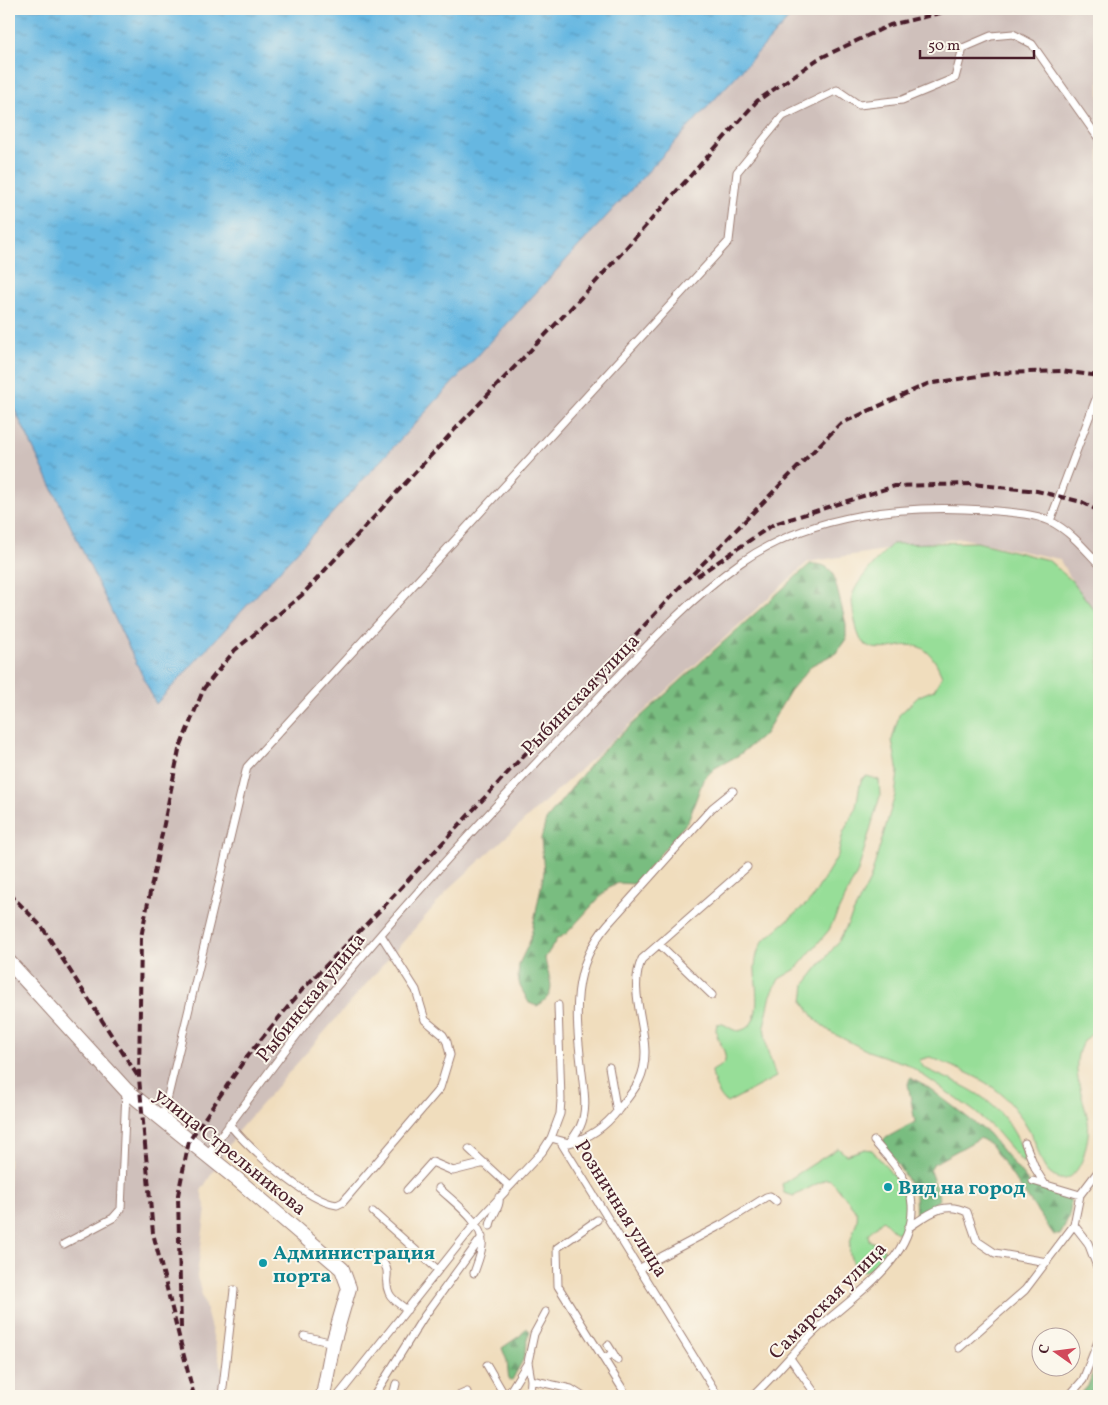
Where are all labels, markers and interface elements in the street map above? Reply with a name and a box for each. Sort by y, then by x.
scale bar [920,28,1034,60]
text: 50 m [928,36,960,57]
street label: Рыбинская улица [516,628,647,763]
street label: Рыбинская улица [250,927,373,1069]
street label: улица Стрельникова [147,1082,312,1223]
street label: Розничная улица [567,1135,674,1283]
place label: Вид на город [898,1175,1026,1203]
marker: Вид на город [882,1181,894,1193]
street label: Самарская улица [763,1236,894,1367]
place label: Администрация порта [273,1240,435,1291]
marker: Администрация порта [257,1257,269,1269]
north arrow [1030,1328,1080,1378]
text: С [1035,1343,1055,1356]

